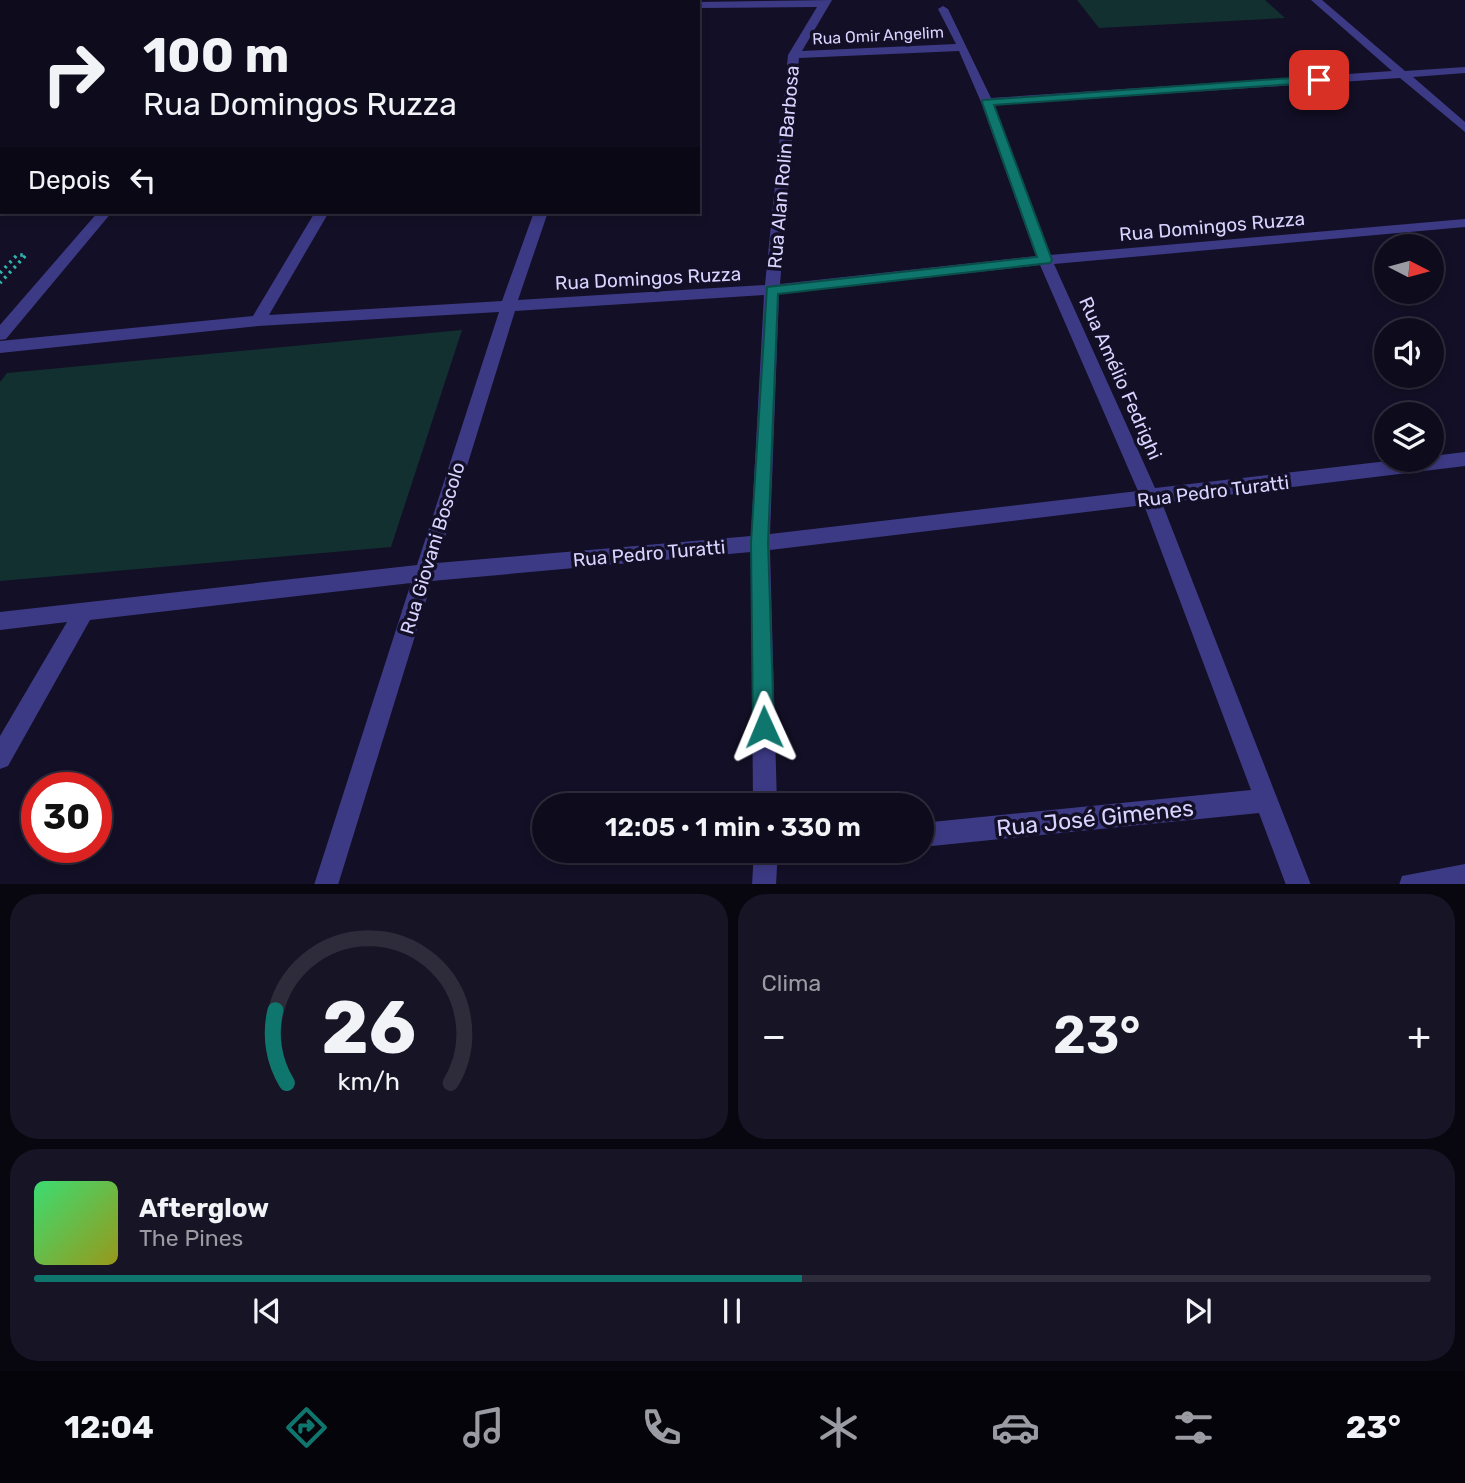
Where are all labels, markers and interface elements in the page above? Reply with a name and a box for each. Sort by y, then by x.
street label: Rua Omir Angelim [812,23,944,48]
text: 100 m [143,26,289,84]
icon: right [28,28,119,119]
pin [1289,50,1349,110]
icon: arrive [1300,61,1338,99]
street label: Rua Alan Rolin Barbosa [763,64,804,270]
text: Rua Domingos Ruzza [143,85,457,123]
icon: left [124,161,162,199]
text: Depois [28,165,110,196]
street label: Rua Domingos Ruzza [1118,207,1306,246]
north arrow [1374,234,1444,304]
map controls [1374,234,1444,472]
street label: Rua Domingos Ruzza [554,262,742,295]
street label: Rua Amélio Fedrighi [1074,293,1167,463]
button: sound [1374,318,1444,388]
button: layers [1374,402,1444,472]
street label: Rua Giovani Boscolo [395,459,470,637]
street label: Rua Pedro Turatti [1136,471,1290,512]
street label: Rua Pedro Turatti [572,535,726,572]
position arrow [727,690,801,764]
speed limit sign: 30 [21,772,112,863]
street label: Rua José Gimenes [995,794,1195,842]
text: 12:05 · 1 min · 330 m [605,812,861,843]
text: Clima [762,969,821,997]
text: 26 [321,985,416,1071]
text: 23° [1053,1004,1141,1066]
text: − [762,1013,786,1059]
text: + [1407,1013,1431,1059]
text: km/h [338,1066,400,1095]
text: Afterglow [139,1193,269,1224]
text: The Pines [139,1224,243,1252]
icon: previous [248,1292,286,1330]
icon: pause [713,1292,751,1330]
icon: next [1179,1292,1217,1330]
icon: directions [282,1403,331,1452]
icon: music [459,1403,508,1452]
icon: phone [637,1403,686,1452]
icon: climate [814,1403,863,1452]
icon: car [991,1403,1040,1452]
icon: filters [1169,1403,1218,1452]
text: 12:04 [64,1408,154,1446]
text: 23° [1346,1408,1401,1446]

